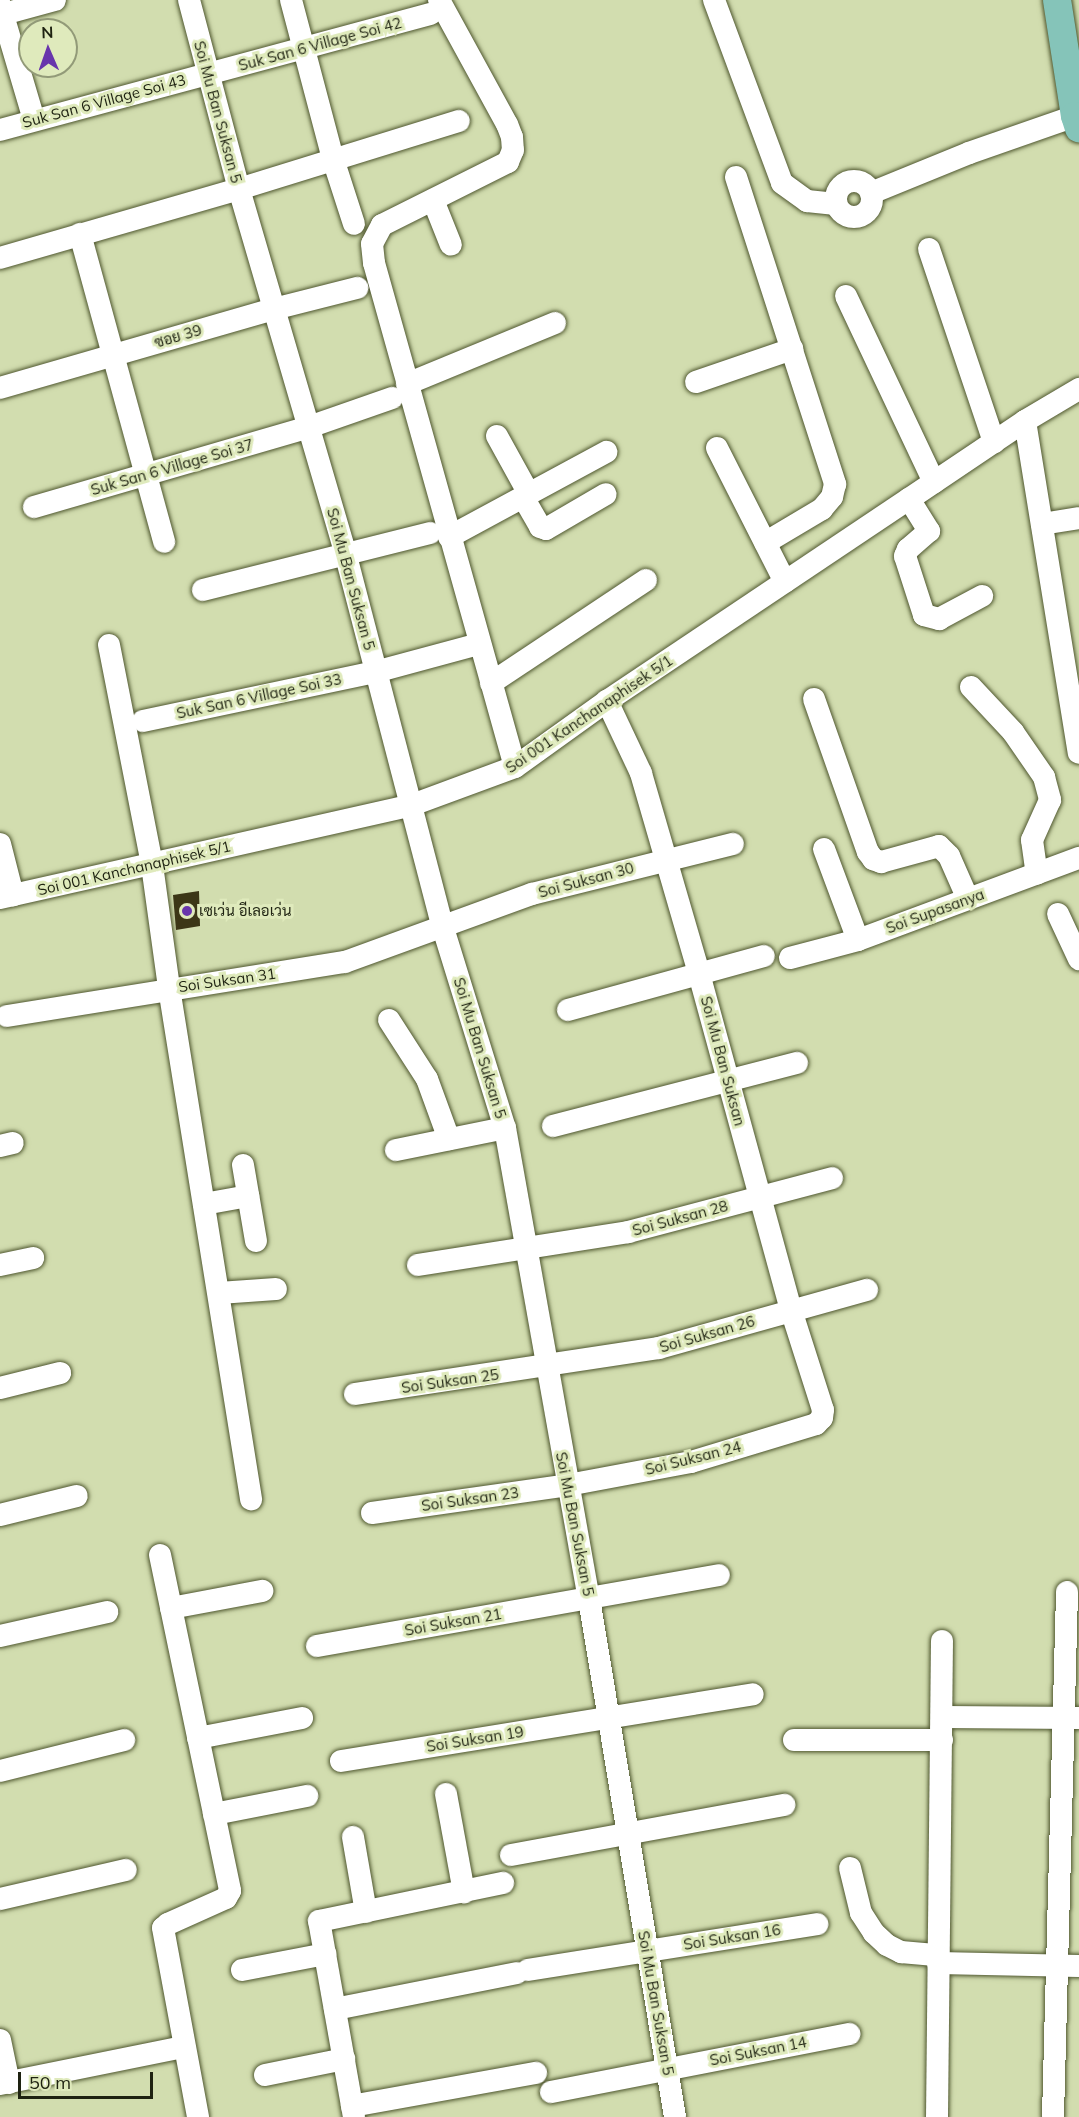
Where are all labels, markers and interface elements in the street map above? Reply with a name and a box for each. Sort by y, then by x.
street label: Suk San 6 Village Soi 42 [236,14,404,74]
north arrow [18,18,78,78]
text: N [41,22,54,42]
street label: Soi Mu Ban Suksan 5 [190,39,246,185]
street label: Suk San 6 Village Soi 43 [20,71,188,131]
street label: ซอย 39 [152,321,204,351]
street label: Suk San 6 Village Soi 37 [89,435,255,499]
street label: Soi Mu Ban Suksan 5 [323,506,379,652]
street label: Soi 001 Kanchanaphisek 5/1 [502,651,676,777]
street label: Suk San 6 Village Soi 33 [175,670,343,722]
street label: Soi 001 Kanchanaphisek 5/1 [36,837,232,899]
street label: Soi Suksan 30 [536,859,636,901]
street label: Soi Supasanya [883,885,987,937]
place label: เซเว่น อีเลอเว่น [199,902,292,920]
marker: เซเว่น อีเลอเว่น [180,904,194,918]
street label: Soi Suksan 31 [177,964,277,996]
street label: Soi Mu Ban Suksan 5 [450,975,510,1121]
street label: Soi Mu Ban Suksan [697,994,749,1128]
street label: Soi Suksan 28 [630,1197,730,1239]
street label: Soi Suksan 26 [657,1312,757,1356]
street label: Soi Suksan 25 [400,1365,500,1397]
street label: Soi Suksan 24 [643,1437,743,1479]
street label: Soi Mu Ban Suksan 5 [552,1450,598,1598]
street label: Soi Suksan 23 [420,1483,520,1515]
street label: Soi Suksan 21 [403,1605,503,1639]
street label: Soi Suksan 19 [425,1722,525,1756]
street label: Soi Suksan 16 [682,1920,782,1954]
street label: Soi Mu Ban Suksan 5 [634,1929,678,2077]
street label: Soi Suksan 14 [708,2033,808,2069]
scale bar [21,2060,156,2098]
text: 50 m [29,2071,71,2094]

